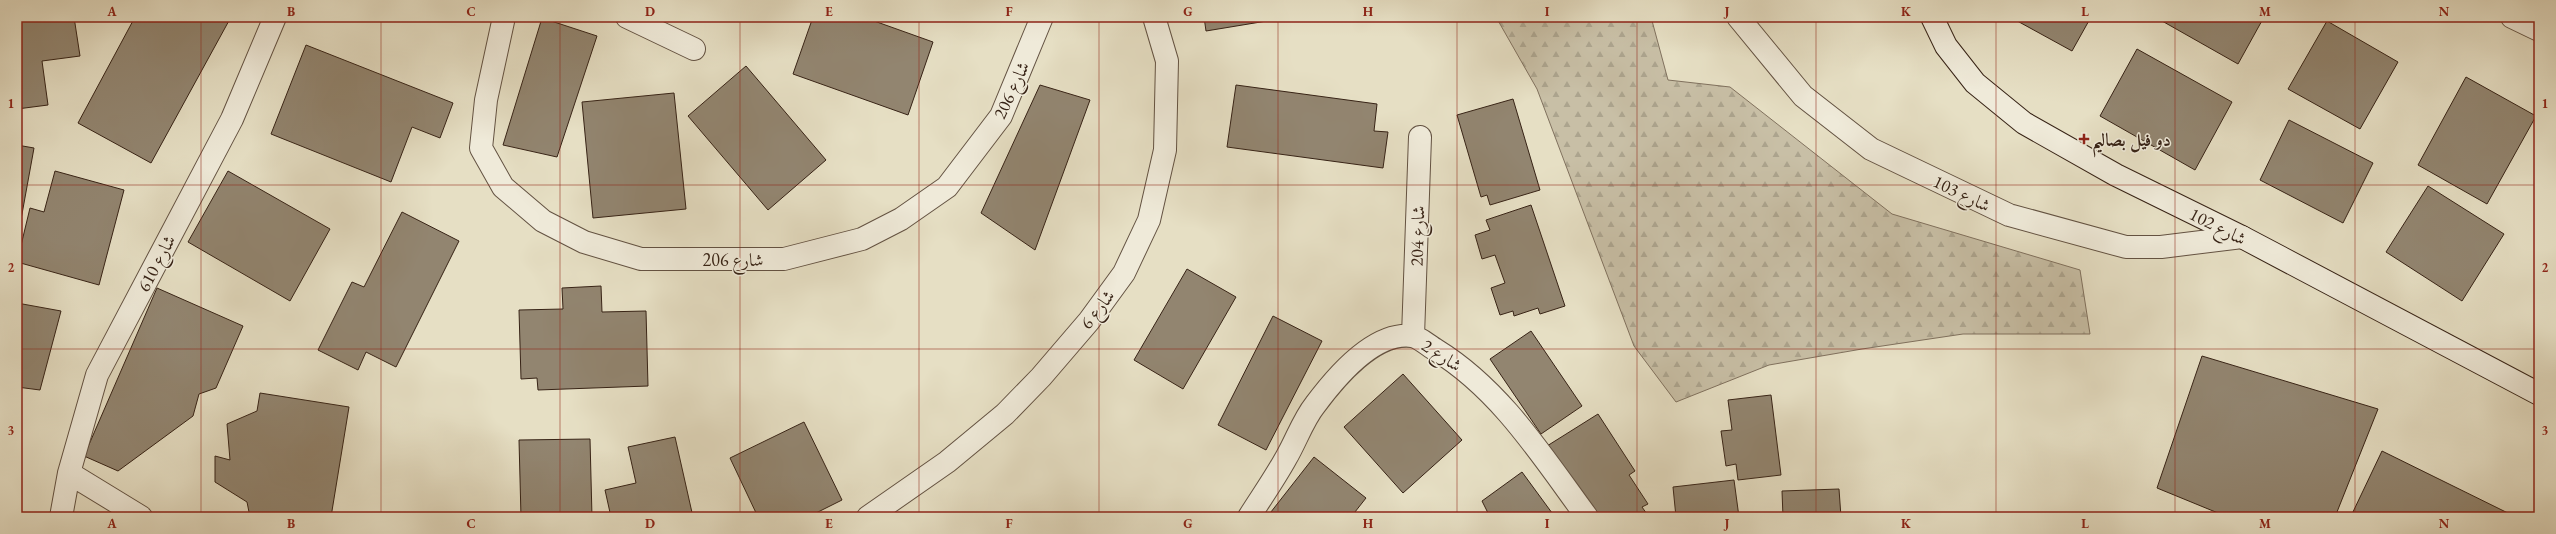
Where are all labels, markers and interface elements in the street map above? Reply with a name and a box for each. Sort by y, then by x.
text: A [106,3,117,20]
text: B [287,3,295,20]
text: C [466,3,476,20]
text: D [645,3,655,20]
text: E [825,3,833,20]
text: F [1005,3,1013,20]
text: G [1183,3,1193,20]
text: H [1363,3,1374,20]
text: I [1545,3,1550,20]
text: J [1723,3,1730,20]
text: K [1901,3,1912,20]
text: L [2081,3,2089,20]
text: M [2259,3,2271,20]
text: N [2439,3,2450,20]
street label: شارع 206 [988,58,1038,124]
text: 1 [8,95,15,112]
text: 1 [2542,95,2549,112]
place label: دو فيل بصاليم [2092,128,2171,158]
marker: دو فيل بصاليم [2079,134,2089,144]
street label: شارع 103 [1928,169,1994,220]
street label: شارع 102 [2184,202,2250,254]
street label: شارع 204 [1404,205,1434,267]
street label: شارع 610 [132,231,184,297]
street label: شارع 206 [703,248,763,275]
text: 2 [8,259,15,276]
text: 2 [2542,259,2549,276]
street label: شارع 6 [1075,285,1123,336]
street label: شارع 2 [1415,334,1467,380]
text: 3 [8,422,15,439]
text: 3 [2542,422,2549,439]
text: A [106,515,117,532]
text: B [287,515,295,532]
text: C [466,515,476,532]
text: D [645,515,655,532]
text: E [825,515,833,532]
text: F [1005,515,1013,532]
text: G [1183,515,1193,532]
text: H [1363,515,1374,532]
text: I [1545,515,1550,532]
text: J [1723,515,1730,532]
text: K [1901,515,1912,532]
text: L [2081,515,2089,532]
text: M [2259,515,2271,532]
text: N [2439,515,2450,532]

